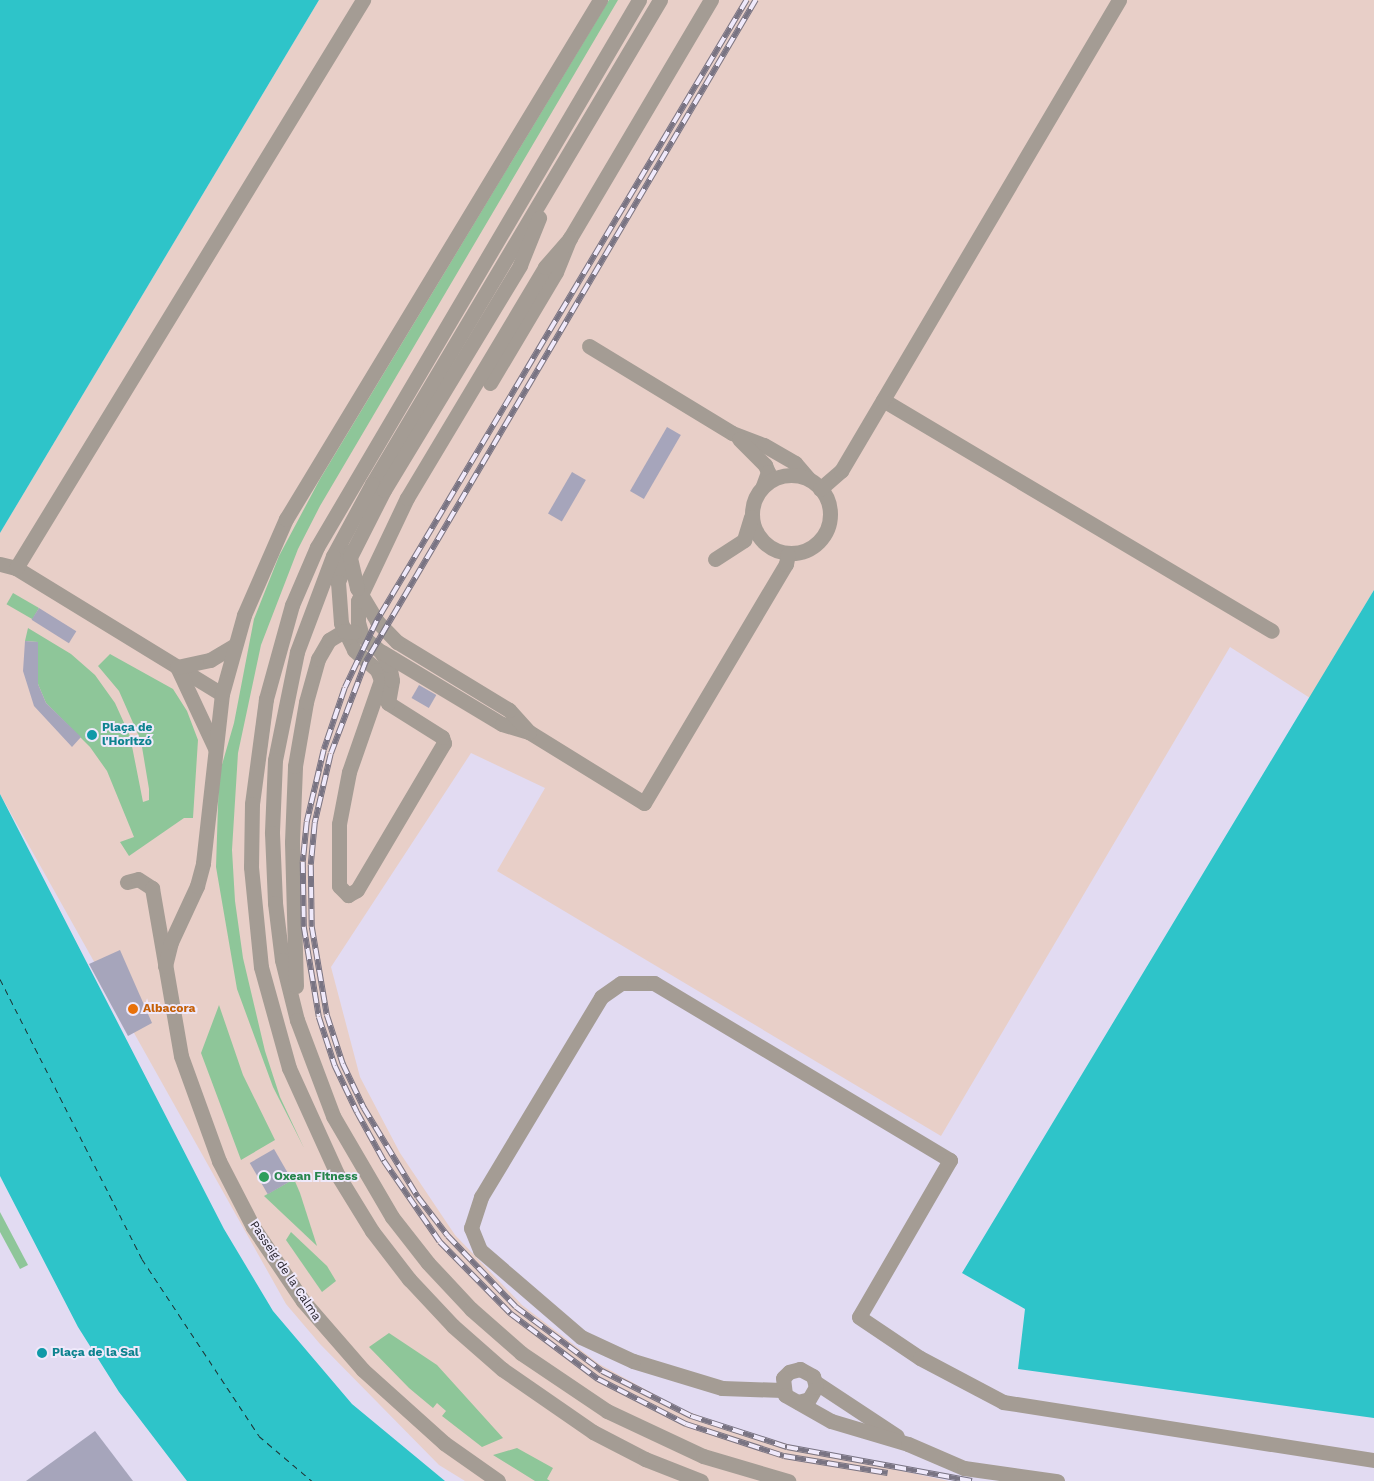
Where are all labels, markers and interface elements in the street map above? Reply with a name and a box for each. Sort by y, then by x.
place label: Plaça de l'Horitzó [102,721,153,749]
marker: Plaça de l'Horitzó [86,729,98,741]
place label: Albacora [143,1002,195,1016]
marker: Albacora [127,1003,139,1015]
place label: Oxean Fitness [274,1170,358,1184]
marker: Oxean Fitness [258,1171,270,1183]
street label: Passeig de la Calma [246,1218,324,1324]
place label: Plaça de la Sal [52,1346,139,1360]
marker: Plaça de la Sal [36,1347,48,1359]

